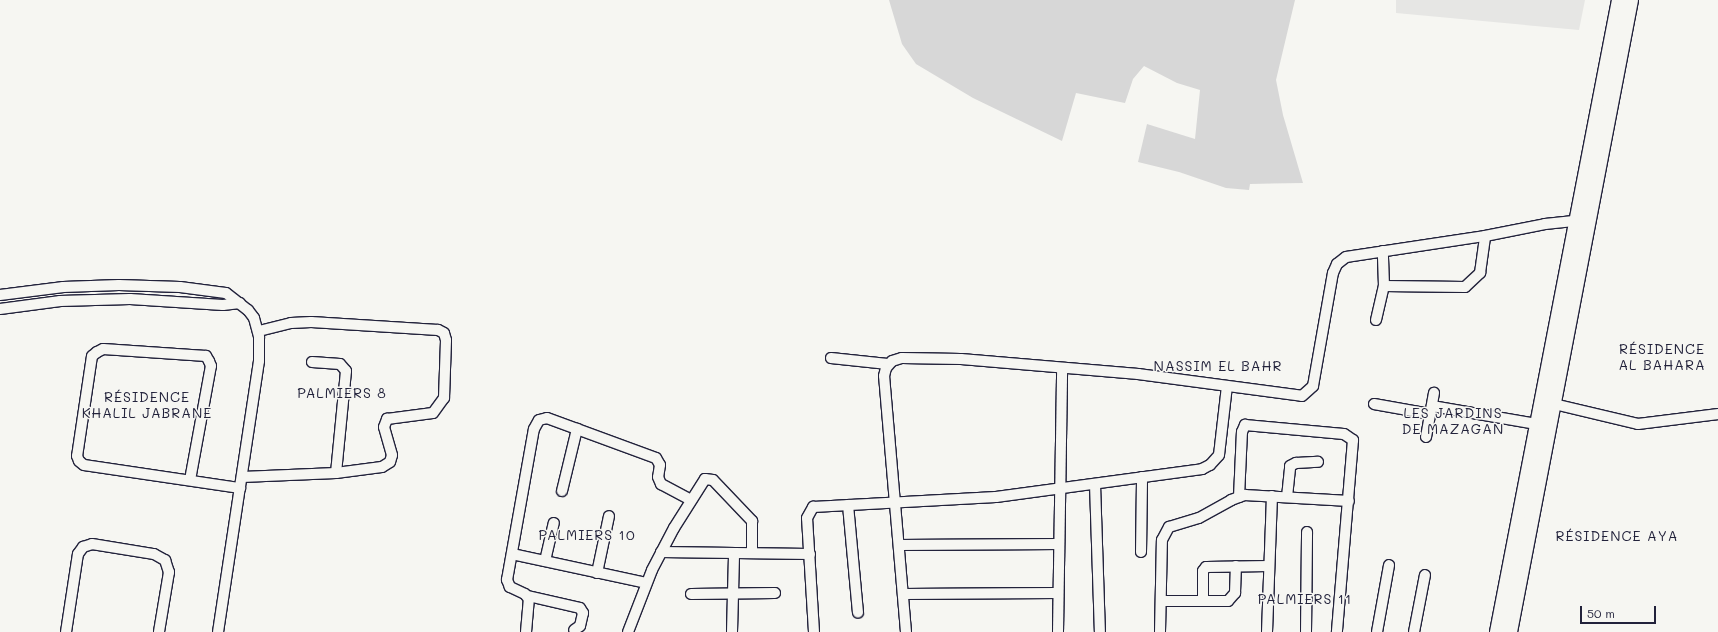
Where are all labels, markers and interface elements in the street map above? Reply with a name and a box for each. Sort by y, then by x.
district label: RÉSIDENCE AL BAHARA [1618,341,1706,374]
district label: NASSIM EL BAHR [1154,358,1282,374]
district label: PALMIERS 8 [297,385,387,401]
district label: RÉSIDENCE KHALIL JABRANE [82,389,212,422]
district label: LES JARDINS DE MAZAGAN [1402,405,1504,438]
district label: PALMIERS 10 [538,527,636,543]
district label: RÉSIDENCE AYA [1555,528,1679,544]
district label: PALMIERS 11 [1258,591,1352,607]
scale bar [1582,598,1658,624]
text: 50 m [1587,605,1615,621]

